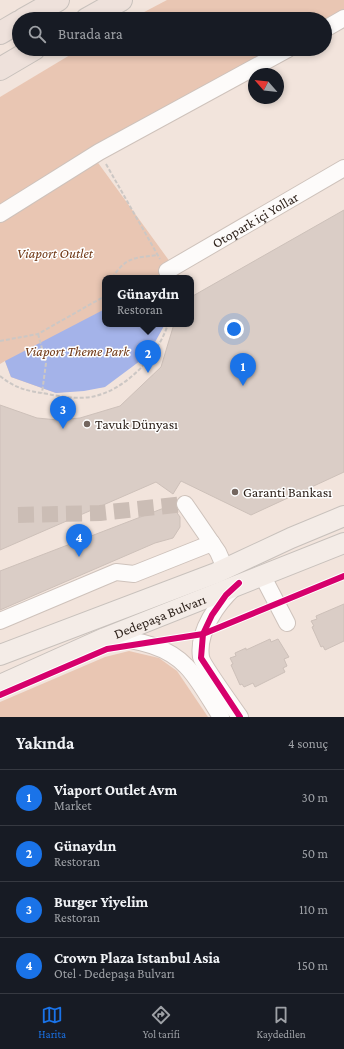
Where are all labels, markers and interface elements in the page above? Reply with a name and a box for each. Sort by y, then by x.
search box [12,12,332,56]
icon: search [26,23,48,45]
text: Burada ara [58,26,123,42]
north arrow [248,68,284,104]
street label: Otopark içi Yollar [209,188,301,251]
park label: Viaport Outlet [17,245,94,261]
popup [102,275,194,327]
text: Günaydın [117,286,179,302]
text: Restoran [117,302,163,317]
your location [224,319,244,339]
pin: 2 [135,340,161,373]
park label: Viaport Theme Park [25,343,130,359]
pin: 1 [230,353,256,386]
pin: 3 [50,396,76,429]
place label: Tavuk Dünyası [95,416,178,432]
marker: Tavuk Dünyası [82,419,92,429]
place label: Garanti Bankası [243,484,332,500]
marker: Garanti Bankası [230,487,240,497]
pin: 4 [66,524,92,557]
street label: Dedepaşa Bulvarı [111,591,208,642]
text: Yakında [16,734,74,753]
text: 4 sonuç [288,736,328,751]
text: Viaport Outlet Avm [54,782,177,798]
text: 1 [27,790,31,805]
text: 30 m [302,790,328,805]
text: Market [54,798,91,813]
text: Günaydın [54,838,116,854]
text: 2 [26,846,32,861]
text: 50 m [302,846,328,861]
text: Restoran [54,854,100,869]
text: Burger Yiyelim [54,894,148,910]
text: 3 [26,902,32,917]
text: 110 m [299,902,328,917]
text: Restoran [54,910,100,925]
text: Crown Plaza Istanbul Asia [54,950,220,966]
text: 4 [25,958,33,973]
text: 150 m [297,958,328,973]
text: Otel · Dedepaşa Bulvarı [54,966,175,981]
tab: Harita [38,1004,66,1040]
tab: Yol tarifi [143,1004,180,1040]
tab: Kaydedilen [257,1004,306,1040]

